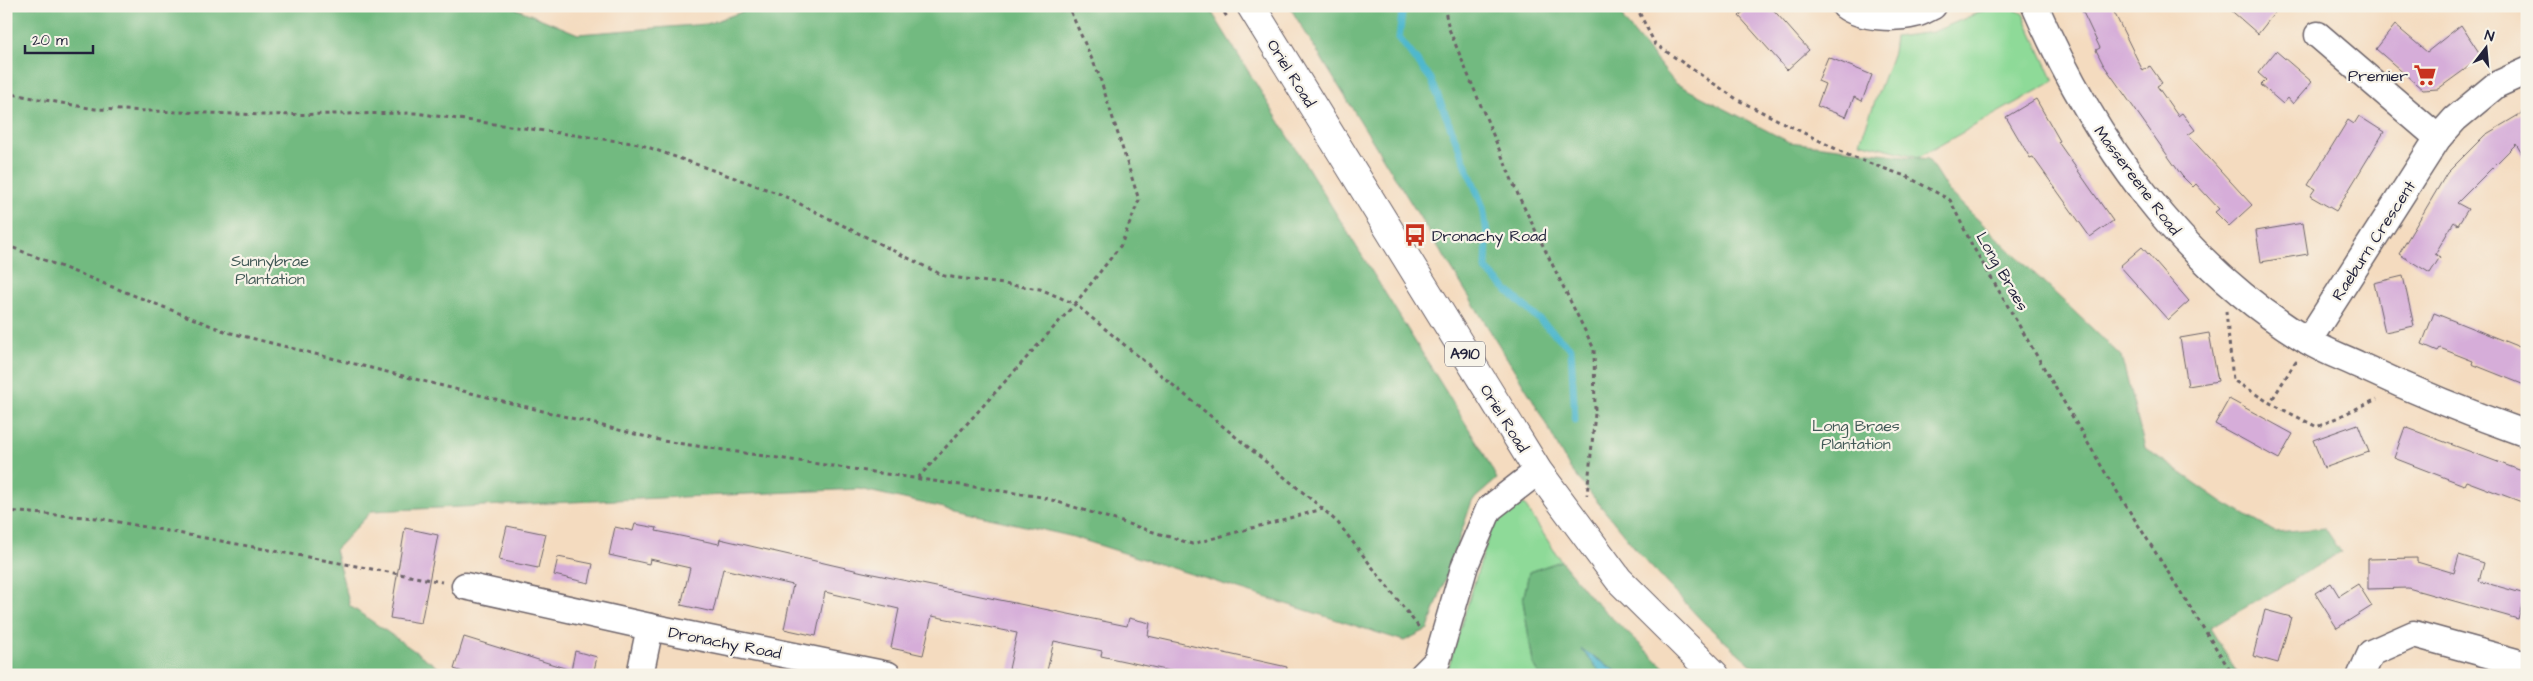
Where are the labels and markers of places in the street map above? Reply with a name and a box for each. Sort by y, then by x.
supermarket icon: Premier [2412,62,2438,88]
place label: Premier [2348,65,2408,87]
bus stop icon: Dronachy Road [1402,222,1428,248]
place label: Dronachy Road [1432,225,1546,248]

